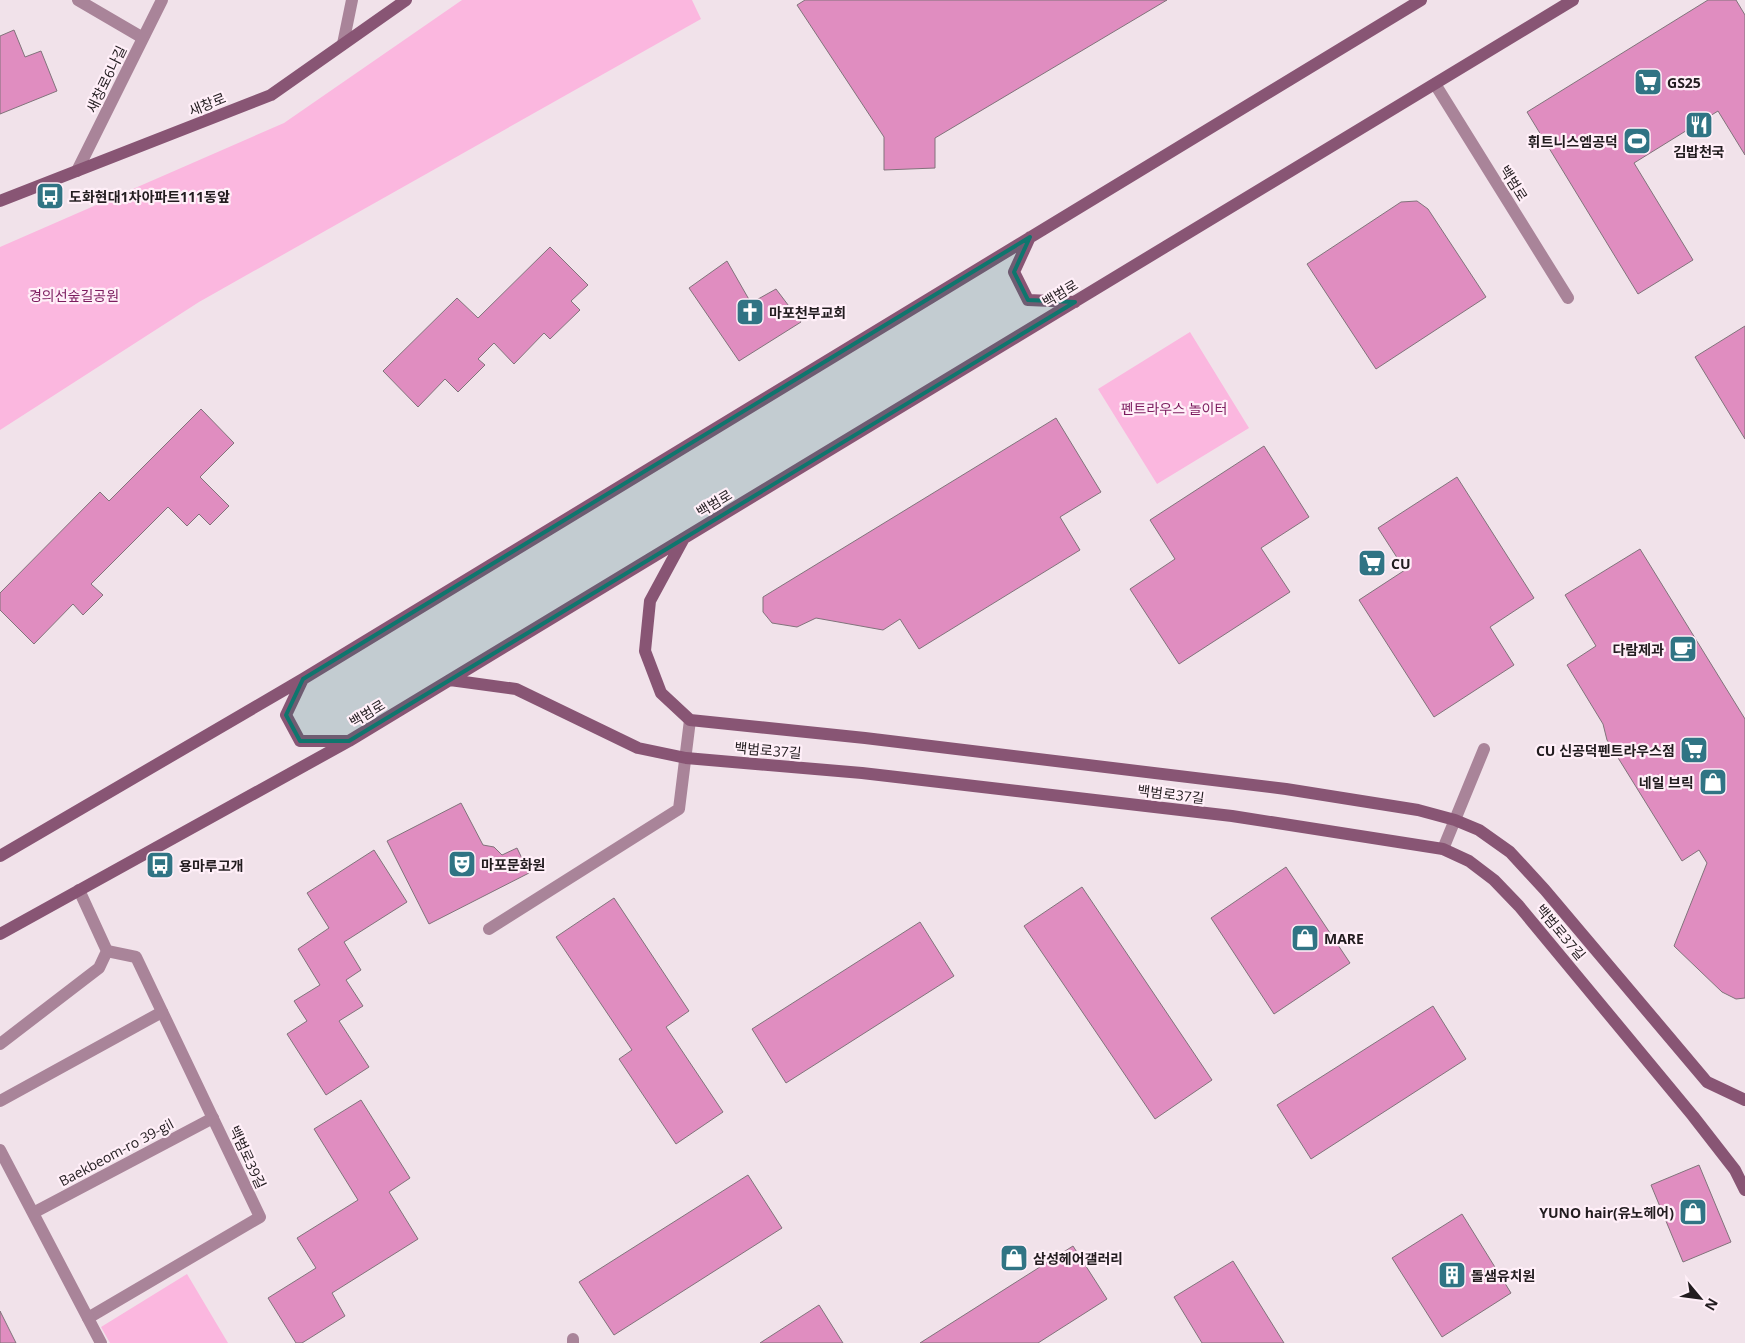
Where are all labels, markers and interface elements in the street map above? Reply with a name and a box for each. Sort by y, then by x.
street label: 새창로6나길 [82,42,130,116]
supermarket icon: GS25 [1633,67,1663,97]
place label: GS25 [1667,73,1701,92]
street label: 새창로 [186,88,229,120]
restaurant icon: 김밥천국 [1684,110,1714,140]
sports icon: 휘트니스엠공덕 [1622,126,1652,156]
place label: 휘트니스엠공덕 [1528,132,1618,151]
place label: 김밥천국 [1673,142,1725,161]
street label: 백범로 [1496,162,1532,205]
bus stop icon: 도화현대1차아파트111동앞 [35,181,65,211]
place label: 도화현대1차아파트111동앞 [69,187,230,206]
street label: 백범로 [1039,275,1082,311]
park label: 경의선숲길공원 [29,286,119,305]
church icon: 마포천부교회 [735,297,765,327]
place label: 마포천부교회 [769,303,846,322]
park label: 펜트라우스 놀이터 [1121,399,1227,418]
street label: 백범로 [693,485,736,521]
supermarket icon: CU [1357,548,1387,578]
place label: CU [1391,554,1411,573]
cafe icon: 다람제과 [1668,634,1698,664]
place label: 다람제과 [1612,640,1664,659]
street label: 백범로 [346,695,389,731]
supermarket icon: CU 신공덕펜트라우스점 [1679,735,1709,765]
street label: 백범로37길 [734,738,802,762]
place label: CU 신공덕펜트라우스점 [1536,741,1675,760]
shop icon: 네일 브릭 [1698,767,1728,797]
place label: 네일 브릭 [1639,773,1694,792]
street label: 백범로37길 [1136,780,1206,808]
theatre icon: 마포문화원 [447,849,477,879]
bus stop icon: 용마루고개 [145,850,175,880]
place label: 마포문화원 [481,855,545,874]
place label: 용마루고개 [179,856,243,875]
street label: 백범로37길 [1532,900,1590,964]
shop icon: MARE [1290,923,1320,953]
place label: MARE [1324,929,1364,948]
street label: Baekbeom-ro 39-gil [55,1114,177,1190]
street label: 백범로39길 [225,1122,271,1192]
shop icon: YUNO hair(유노헤어) [1678,1197,1708,1227]
place label: YUNO hair(유노헤어) [1539,1203,1674,1222]
shop icon: 삼성헤어갤러리 [999,1243,1029,1273]
place label: 삼성헤어갤러리 [1033,1249,1123,1268]
building icon: 돌샘유치원 [1437,1260,1467,1290]
place label: 돌샘유치원 [1471,1266,1535,1285]
north arrow [1675,1273,1725,1323]
text: N [1701,1295,1723,1314]

